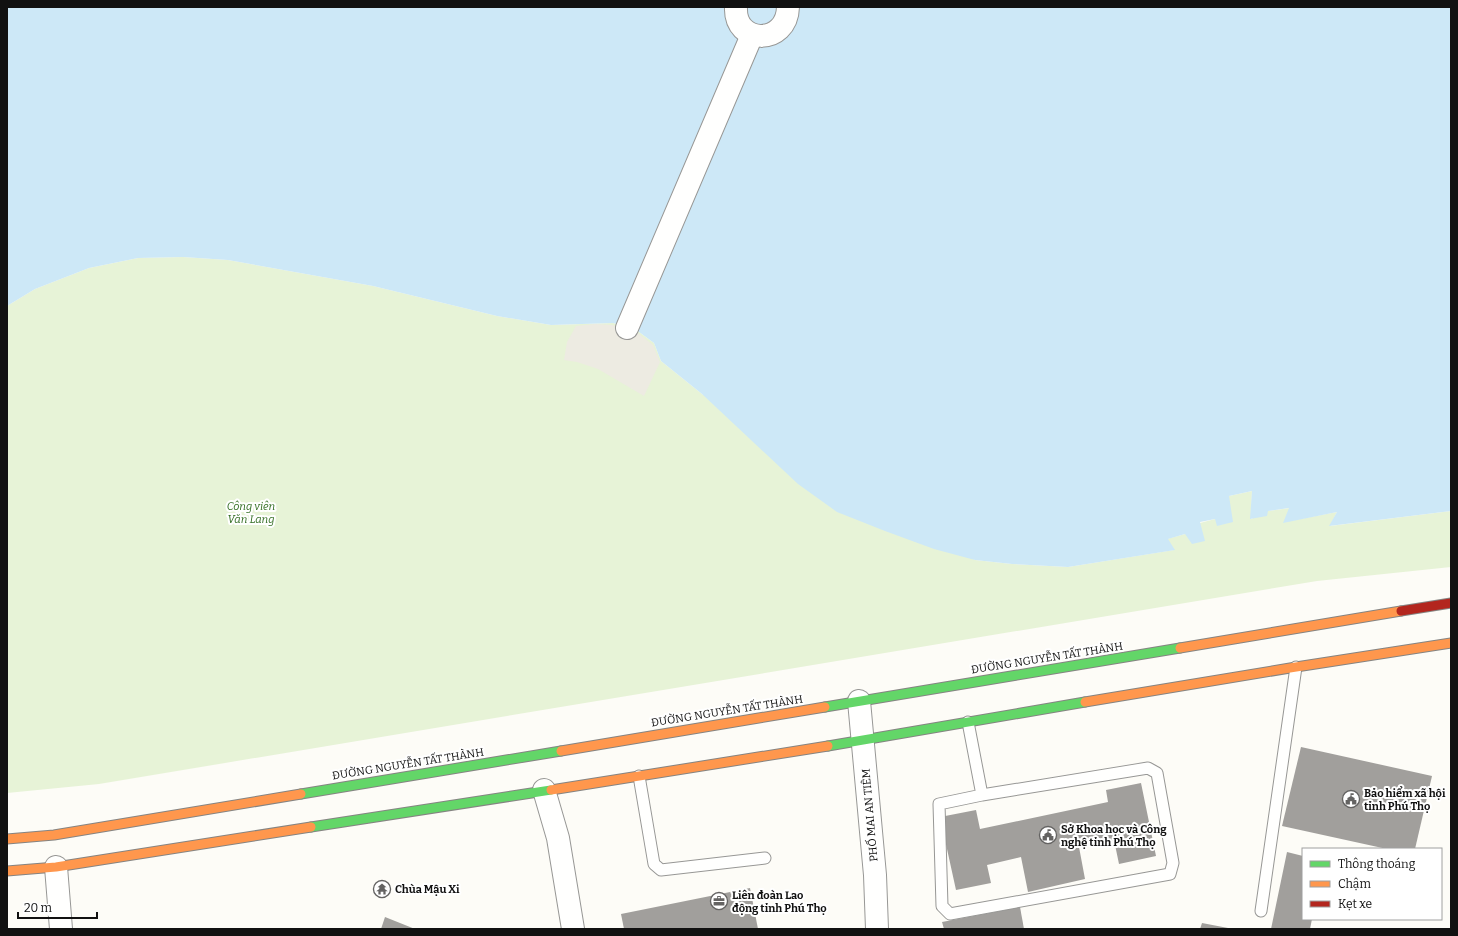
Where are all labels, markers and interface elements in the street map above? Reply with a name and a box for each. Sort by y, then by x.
park label: Công viên Văn Lang [227,500,276,526]
street label: ĐƯỜNG NGUYỄN TẤT THÀNH [970,638,1124,676]
street label: ĐƯỜNG NGUYỄN TẤT THÀNH [650,691,804,729]
street label: ĐƯỜNG NGUYỄN TẤT THÀNH [331,744,485,782]
street label: PHỐ MAI AN TIÊM [857,768,881,862]
place label: Bảo hiểm xã hội tỉnh Phú Thọ [1364,786,1446,813]
public building icon: Bảo hiểm xã hội tỉnh Phú Thọ [1341,789,1361,809]
place label: Sở Khoa học và Công nghệ tỉnh Phú Thọ [1061,823,1167,849]
public building icon: Sở Khoa học và Công nghệ tỉnh Phú Thọ [1038,825,1058,845]
legend [1302,848,1442,920]
text: Thông thoáng [1338,857,1416,871]
text: Chậm [1338,877,1371,891]
temple icon: Chùa Mậu Xi [372,879,392,899]
place label: Chùa Mậu Xi [395,883,460,896]
place label: Liên đoàn Lao động tỉnh Phú Thọ [732,889,827,915]
office icon: Liên đoàn Lao động tỉnh Phú Thọ [709,891,729,911]
scale bar [18,894,97,920]
text: Kẹt xe [1338,897,1372,911]
text: 20 m [24,901,53,915]

